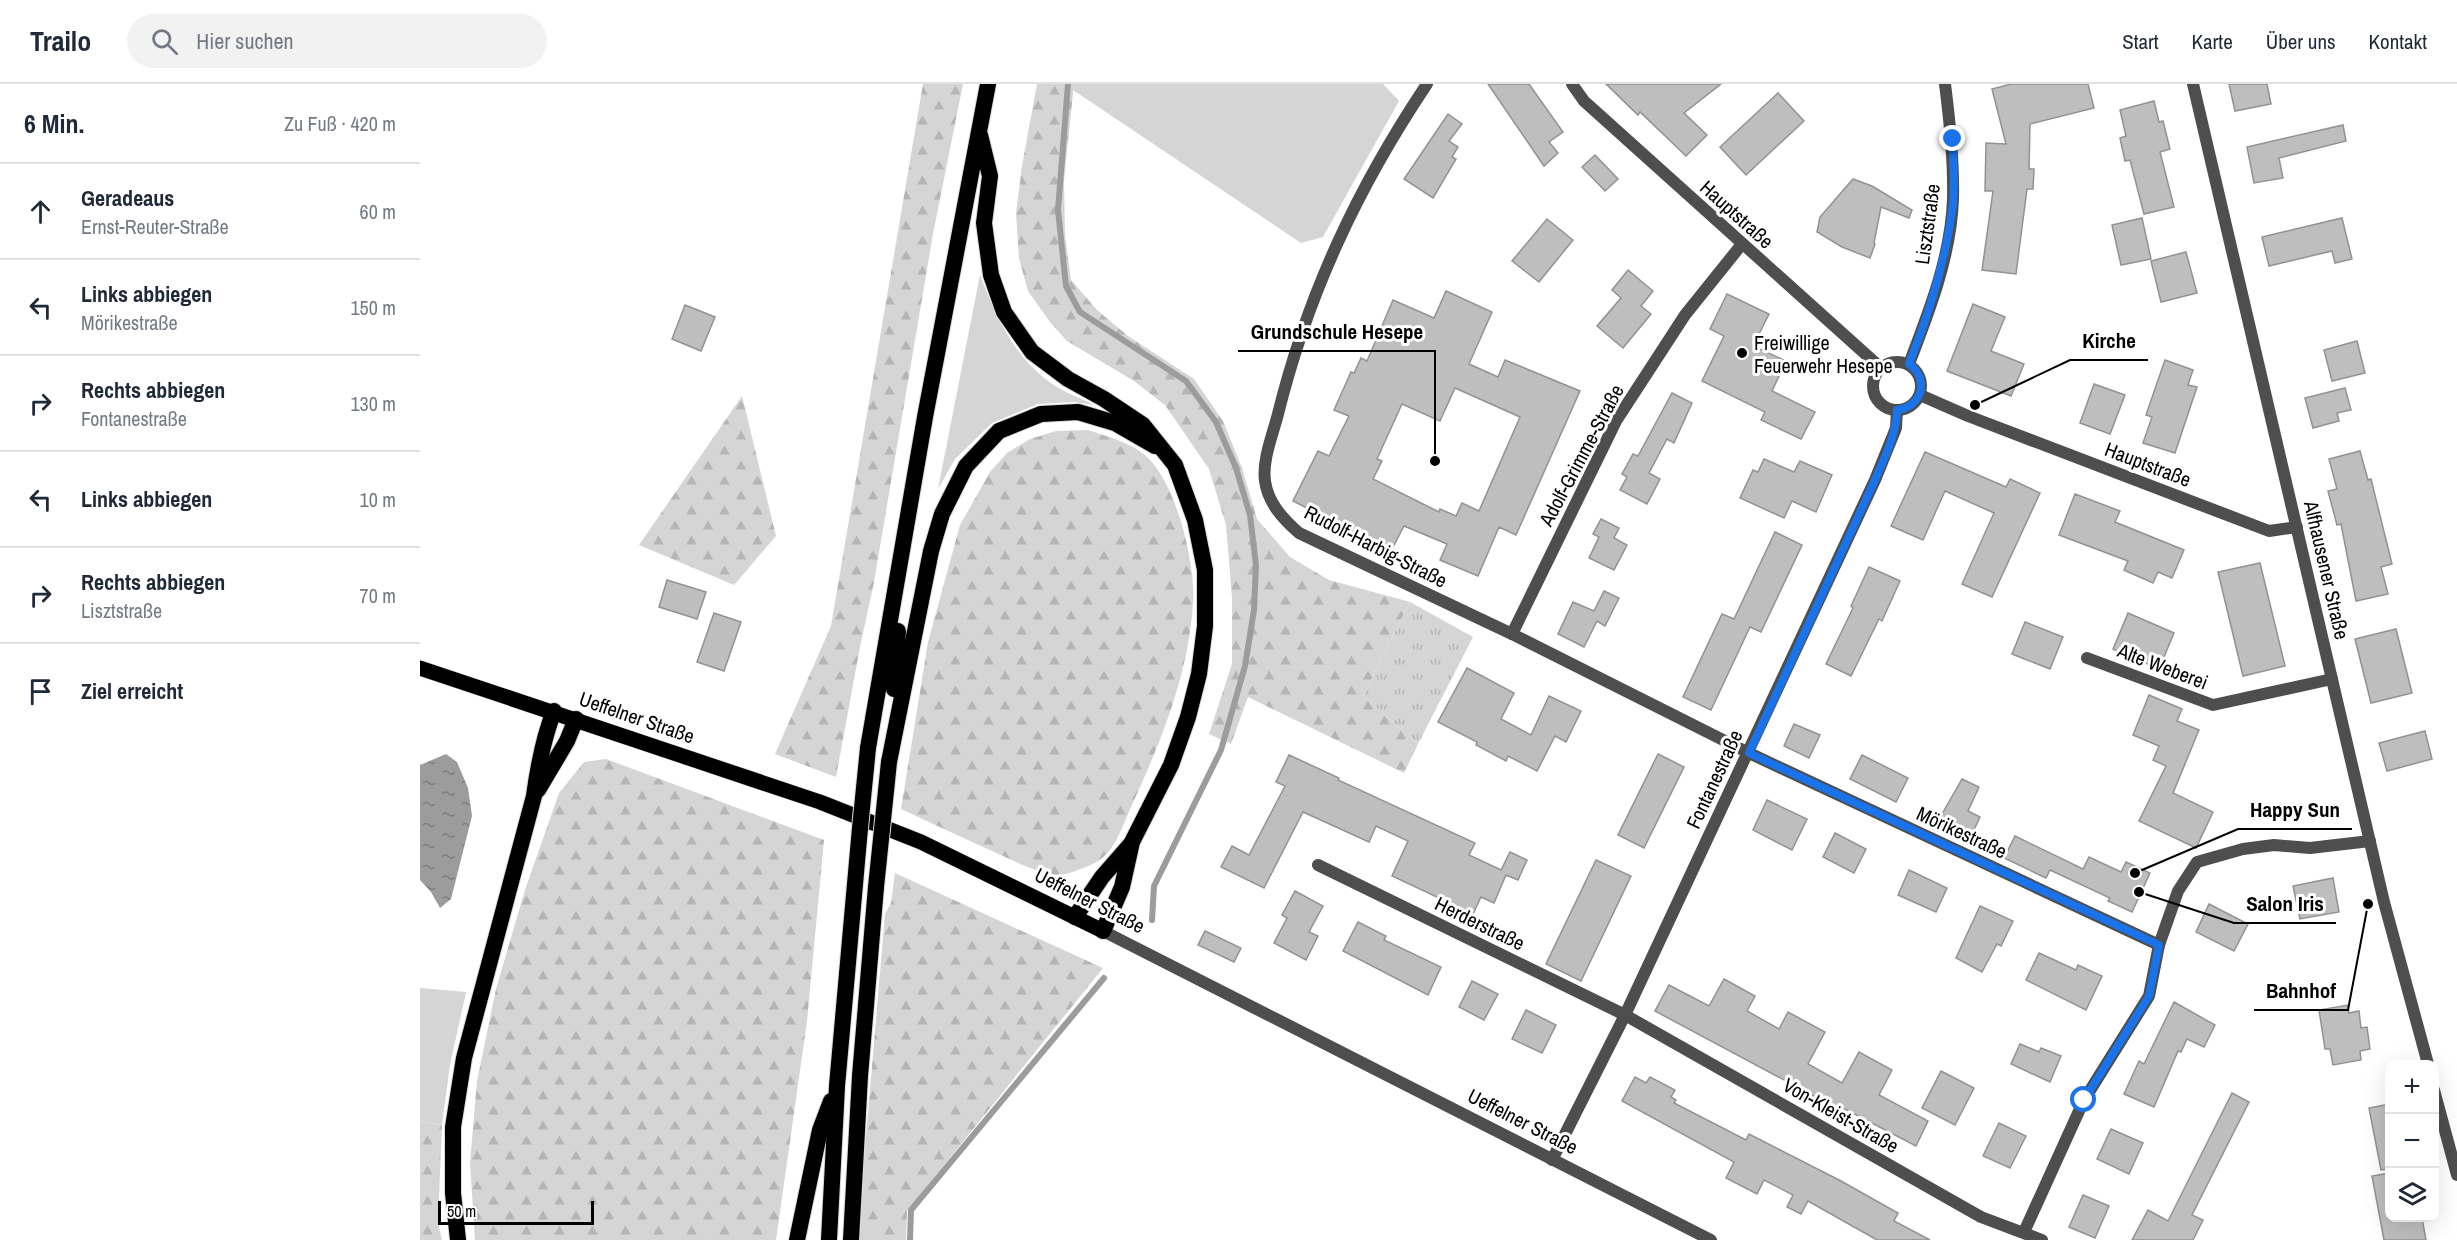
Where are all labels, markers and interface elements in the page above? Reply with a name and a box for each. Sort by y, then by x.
search box [127,14,547,68]
text: Trailo [30,22,91,60]
icon: search [148,25,181,58]
text: Hier suchen [196,26,294,56]
text: Start [2122,27,2159,56]
text: Karte [2192,27,2233,56]
text: Über uns [2266,27,2336,56]
text: Kontakt [2369,27,2427,56]
text: 6 Min. [24,106,84,141]
text: Zu Fuß · 420 m [284,110,396,137]
route end [1939,125,1965,151]
street label: Hauptstraße [1694,174,1780,254]
street label: Lisztstraße [1908,182,1946,266]
text: Geradeaus [81,183,174,213]
icon: ahead [24,195,57,228]
text: 60 m [360,198,396,225]
text: Ernst-Reuter-Straße [81,213,229,240]
text: Links abbiegen [81,279,212,309]
icon: left [24,291,57,324]
text: 150 m [350,294,396,321]
text: Mörikestraße [81,309,178,336]
callout: Grundschule Hesepe [1238,312,1435,351]
text: Grundschule Hesepe [1251,317,1423,346]
callout: Kirche [2070,321,2148,360]
text: Kirche [2082,326,2136,355]
place label: Freiwillige Feuerwehr Hesepe [1754,329,1893,379]
marker: Freiwillige Feuerwehr Hesepe [1735,346,1749,360]
text: Rechts abbiegen [81,375,225,405]
street label: Adolf-Grimme-Straße [1532,379,1630,531]
icon: right [24,387,57,420]
text: 130 m [350,390,396,417]
text: Fontanestraße [81,405,187,432]
street label: Hauptstraße [2101,435,2195,493]
icon: left [24,483,57,516]
text: Links abbiegen [81,484,212,514]
text: 10 m [360,486,396,513]
street label: Alfhausener Straße [2298,497,2356,642]
street label: Rudolf-Harbig-Straße [1300,498,1452,594]
text: Rechts abbiegen [81,567,225,597]
icon: right [24,579,57,612]
text: 70 m [360,582,396,609]
text: Lisztstraße [81,597,162,624]
street label: Alte Weberei [2113,636,2212,696]
icon: arrive [24,675,57,708]
text: Ziel erreicht [81,676,183,706]
street label: Ueffelner Straße [576,685,698,749]
street label: Fontanestraße [1679,725,1749,833]
callout: Happy Sun [2238,790,2352,829]
text: Happy Sun [2250,795,2340,824]
street label: Mörikestraße [1913,799,2011,865]
street label: Ueffelner Straße [1030,861,1150,939]
callout: Salon Iris [2234,884,2336,923]
text: Salon Iris [2246,889,2324,918]
street label: Herderstraße [1431,890,1529,956]
callout: Bahnhof [2254,971,2348,1010]
text: Bahnhof [2266,976,2336,1005]
map controls [2385,1060,2439,1222]
button: + [2385,1060,2439,1114]
street label: Von-Kleist-Straße [1778,1071,1904,1159]
street label: Ueffelner Straße [1463,1082,1583,1160]
route start [2070,1086,2096,1112]
button: − [2385,1114,2439,1168]
button: layers [2385,1168,2439,1222]
scale bar [438,1198,594,1226]
text: 50 m [447,1200,476,1222]

